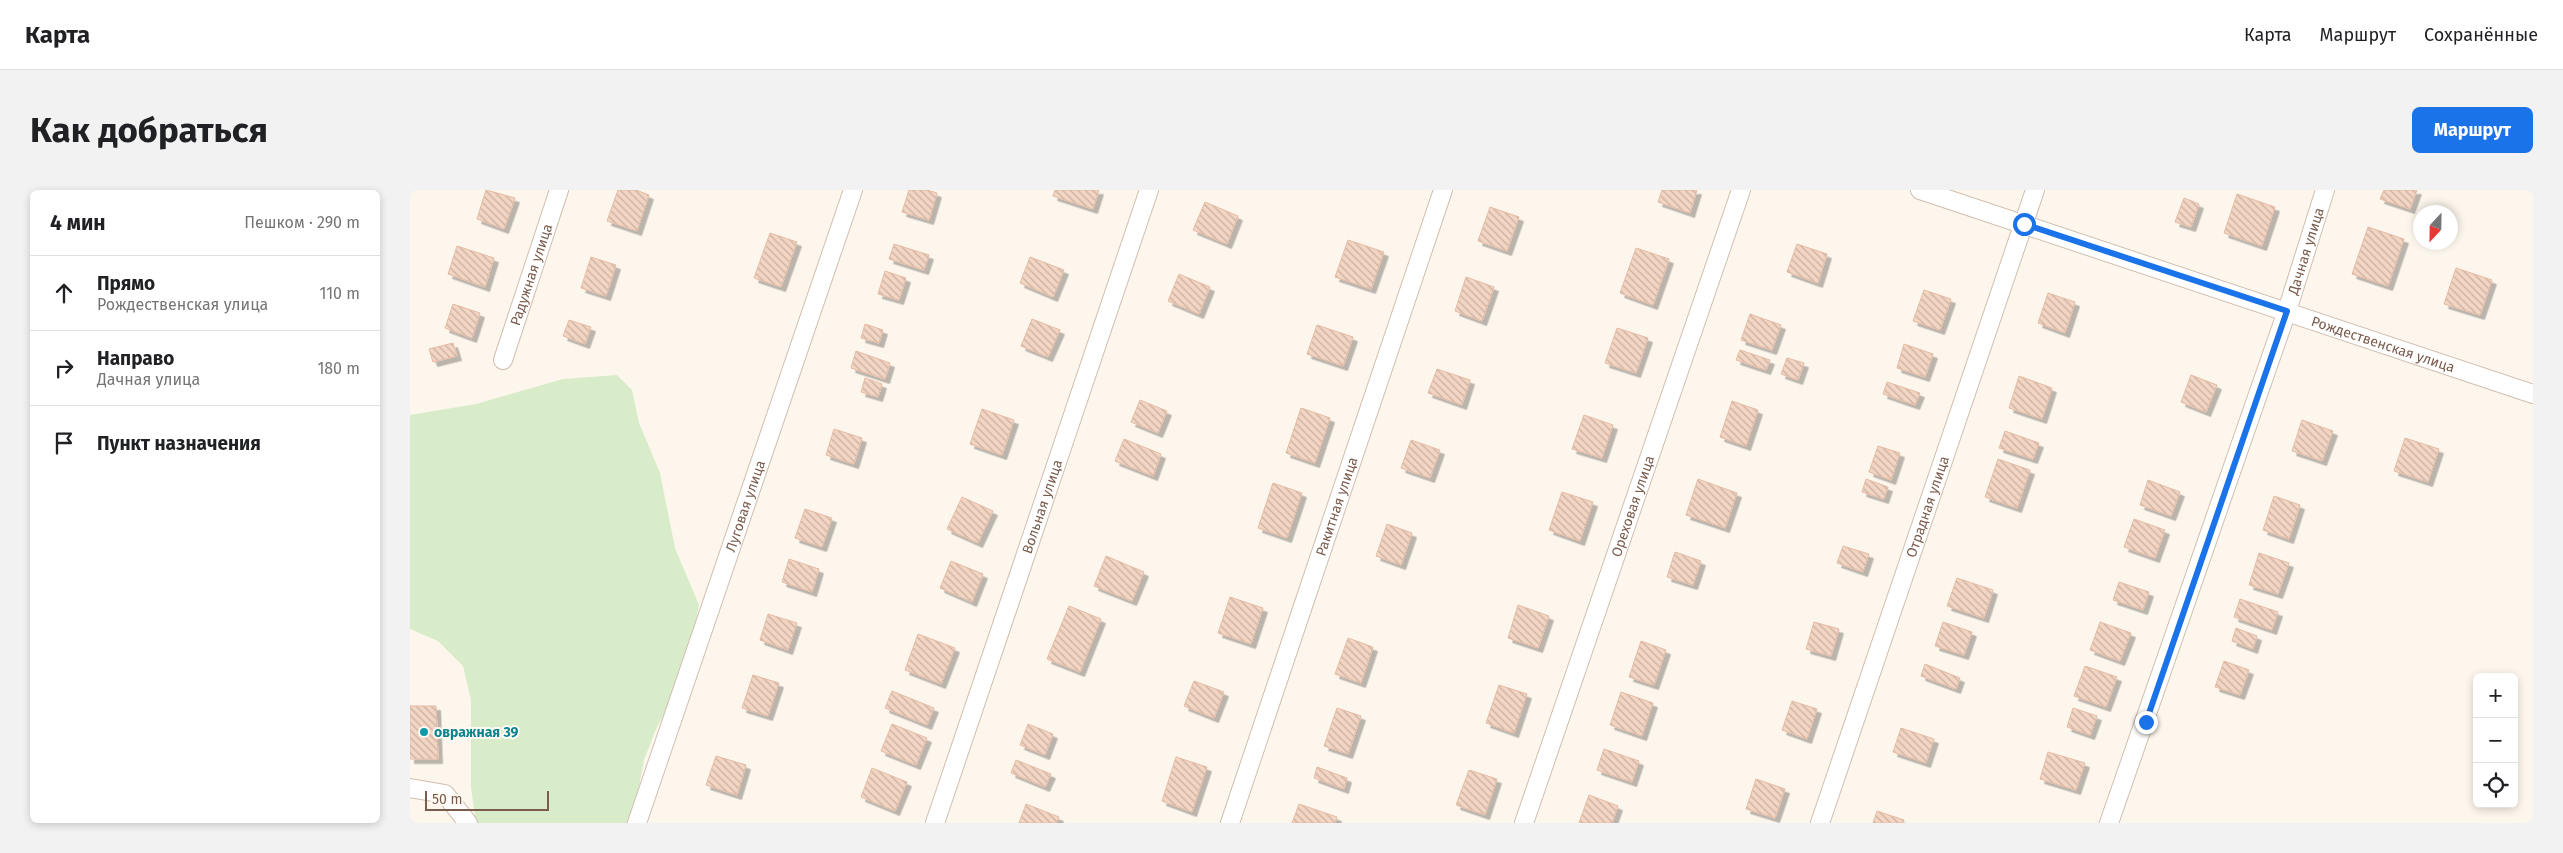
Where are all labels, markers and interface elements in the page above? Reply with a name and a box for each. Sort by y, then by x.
text: Карта [25,21,90,49]
text: Карта [2244,24,2292,46]
text: Маршрут [2320,24,2396,46]
text: Сохранённые [2424,24,2538,46]
button: Маршрут [2412,107,2533,153]
text: Как добраться [30,109,268,151]
street label: Дачная улица [2284,205,2328,298]
north arrow [2413,205,2458,250]
text: 4 мин [50,210,106,236]
text: Пешком · 290 m [244,213,360,232]
route start [2013,213,2036,236]
street label: Радужная улица [506,221,556,328]
text: Прямо [97,272,155,295]
icon: ahead [50,279,78,307]
text: 110 m [319,284,360,303]
text: Рождественская улица [97,295,268,314]
street label: Рождественская улица [2309,312,2457,376]
text: Направо [97,347,174,370]
icon: right [50,354,78,382]
text: 180 m [317,359,360,378]
text: Дачная улица [97,370,200,389]
icon: arrive [50,429,78,457]
text: Пункт назначения [97,432,261,455]
street label: Ореховая улица [1607,453,1658,559]
street label: Отрадная улица [1902,454,1953,560]
street label: Ракитная улица [1312,455,1361,558]
street label: Вольная улица [1018,457,1066,556]
street label: Луговая улица [722,458,769,554]
map controls [2473,673,2518,808]
button: + [2473,673,2518,718]
route end [2135,711,2158,734]
button: − [2473,718,2518,763]
place label: овражная 39 [434,724,519,741]
marker: овражная 39 [418,726,430,738]
button: locate [2473,763,2518,808]
scale bar [425,788,549,811]
text: 50 m [432,791,463,808]

